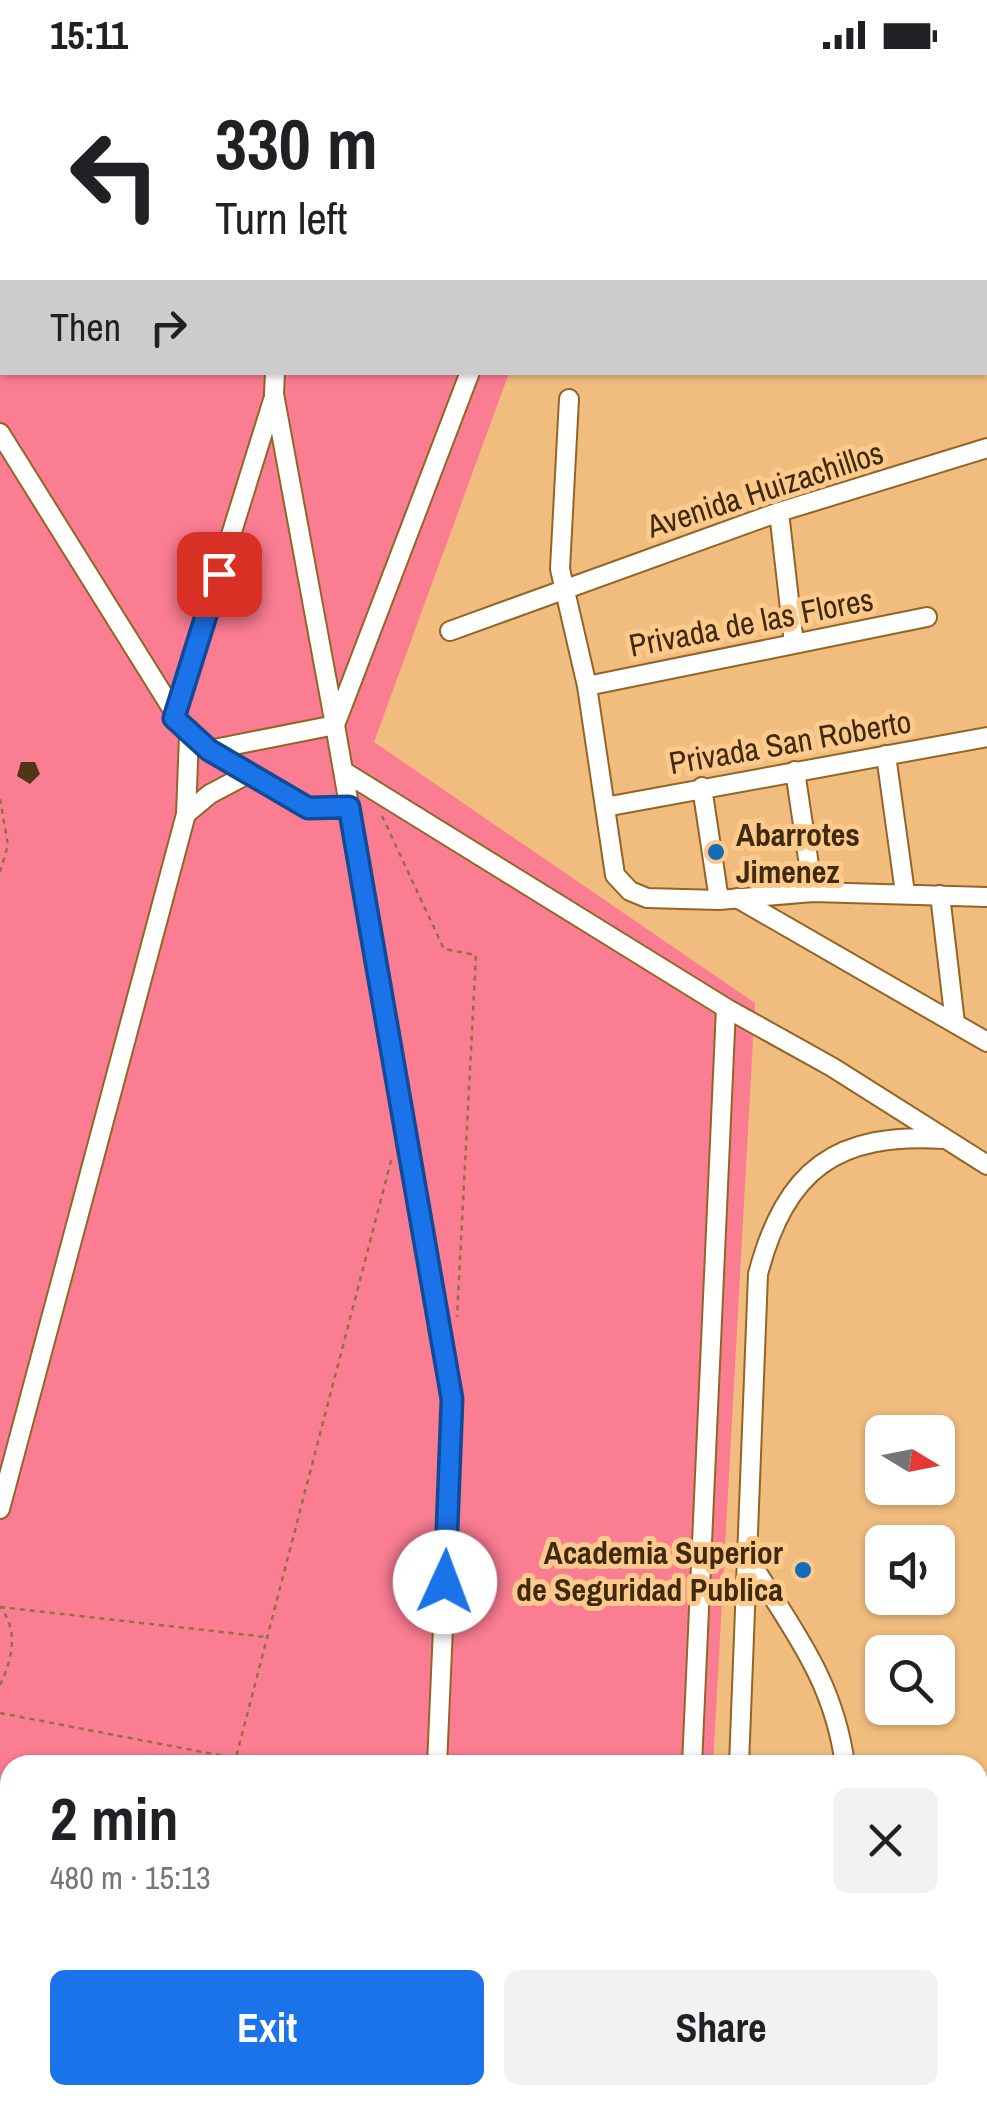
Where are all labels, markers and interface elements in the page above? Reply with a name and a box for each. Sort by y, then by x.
text: 15:11 [50,10,128,61]
text: 330 m [215,97,378,191]
icon: left [50,110,180,240]
text: Turn left [215,187,347,248]
icon: right [141,300,196,355]
text: Then [50,302,121,353]
street label: Avenida Huizachillos [640,431,889,548]
pin [177,532,262,617]
icon: arrive [192,547,247,602]
street label: Privada de las Flores [625,577,877,667]
street label: Privada San Roberto [666,700,914,784]
place label: Abarrotes Jimenez [736,813,860,893]
marker: Abarrotes Jimenez [705,841,727,863]
north arrow [865,1415,955,1505]
map controls [865,1415,955,1725]
button: sound [865,1525,955,1615]
position arrow [393,1530,497,1634]
place label: Academia Superior de Seguridad Publica [516,1531,784,1611]
marker: Academia Superior de Seguridad Publica [792,1559,814,1581]
button: search [865,1635,955,1725]
text: 2 min [50,1778,179,1859]
button: close [833,1788,938,1893]
text: 480 m · 15:13 [50,1856,210,1899]
button: Exit [50,1970,484,2085]
button: Share [504,1970,938,2085]

